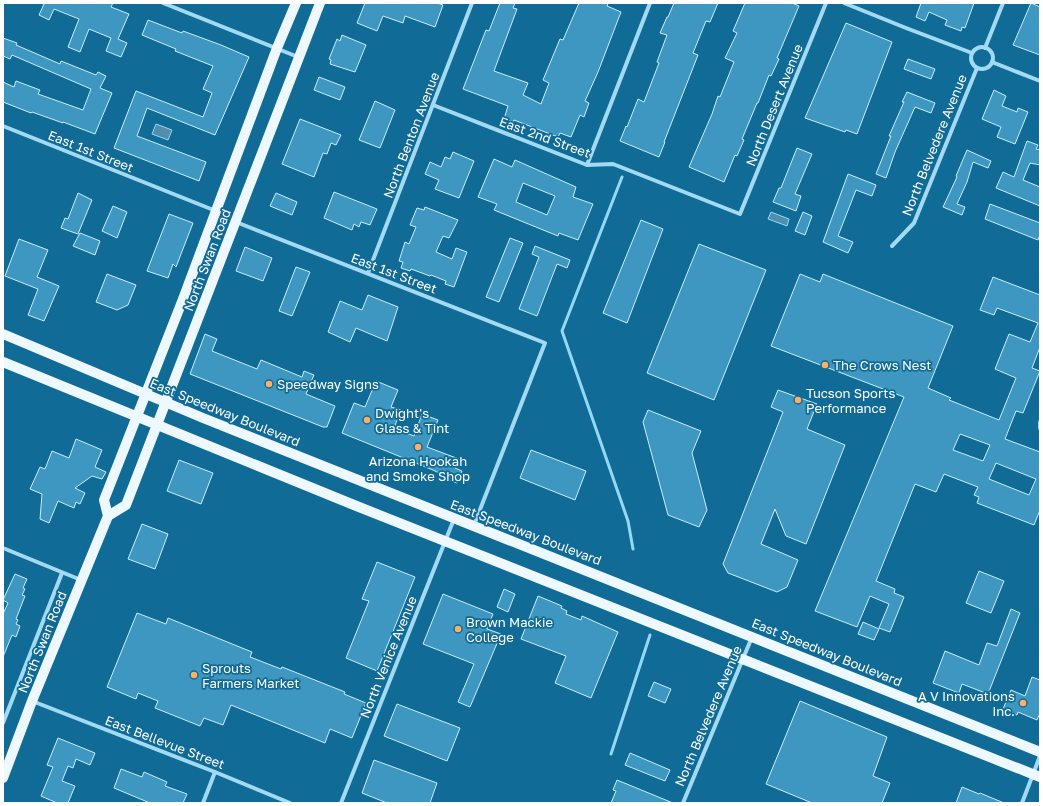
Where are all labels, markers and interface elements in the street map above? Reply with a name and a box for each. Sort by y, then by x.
street label: North Desert Avenue [742,42,806,168]
street label: North Benton Avenue [380,70,442,200]
street label: North Belvedere Avenue [898,72,970,218]
street label: East 2nd Street [497,113,593,161]
street label: East 1st Street [46,127,136,175]
street label: North Swan Road [180,207,234,313]
street label: East 1st Street [349,249,439,297]
place label: The Crows Nest [833,357,931,373]
marker: The Crows Nest [820,360,830,370]
street label: East Speedway Boulevard [148,374,302,450]
place label: Speedway Signs [277,376,379,392]
marker: Speedway Signs [264,379,274,389]
place label: Tucson Sports Performance [806,385,895,416]
marker: Tucson Sports Performance [793,395,803,405]
place label: Dwight's Glass & Tint [375,405,449,436]
marker: Dwight's Glass & Tint [362,415,372,425]
marker: Arizona Hookah and Smoke Shop [413,442,423,452]
place label: Arizona Hookah and Smoke Shop [366,453,470,484]
street label: East Speedway Boulevard [448,496,604,568]
street label: North Swan Road [14,589,70,695]
street label: North Venice Avenue [356,594,420,720]
place label: Brown Mackie College [466,614,553,645]
street label: East Speedway Boulevard [750,614,904,690]
marker: Brown Mackie College [453,624,463,634]
street label: North Belvedere Avenue [671,643,745,789]
place label: Sprouts Farmers Market [202,660,300,691]
marker: Sprouts Farmers Market [189,670,199,680]
place label: A V Innovations Inc. [918,688,1015,719]
marker: A V Innovations Inc. [1018,698,1028,708]
street label: East Bellevue Street [103,712,227,772]

